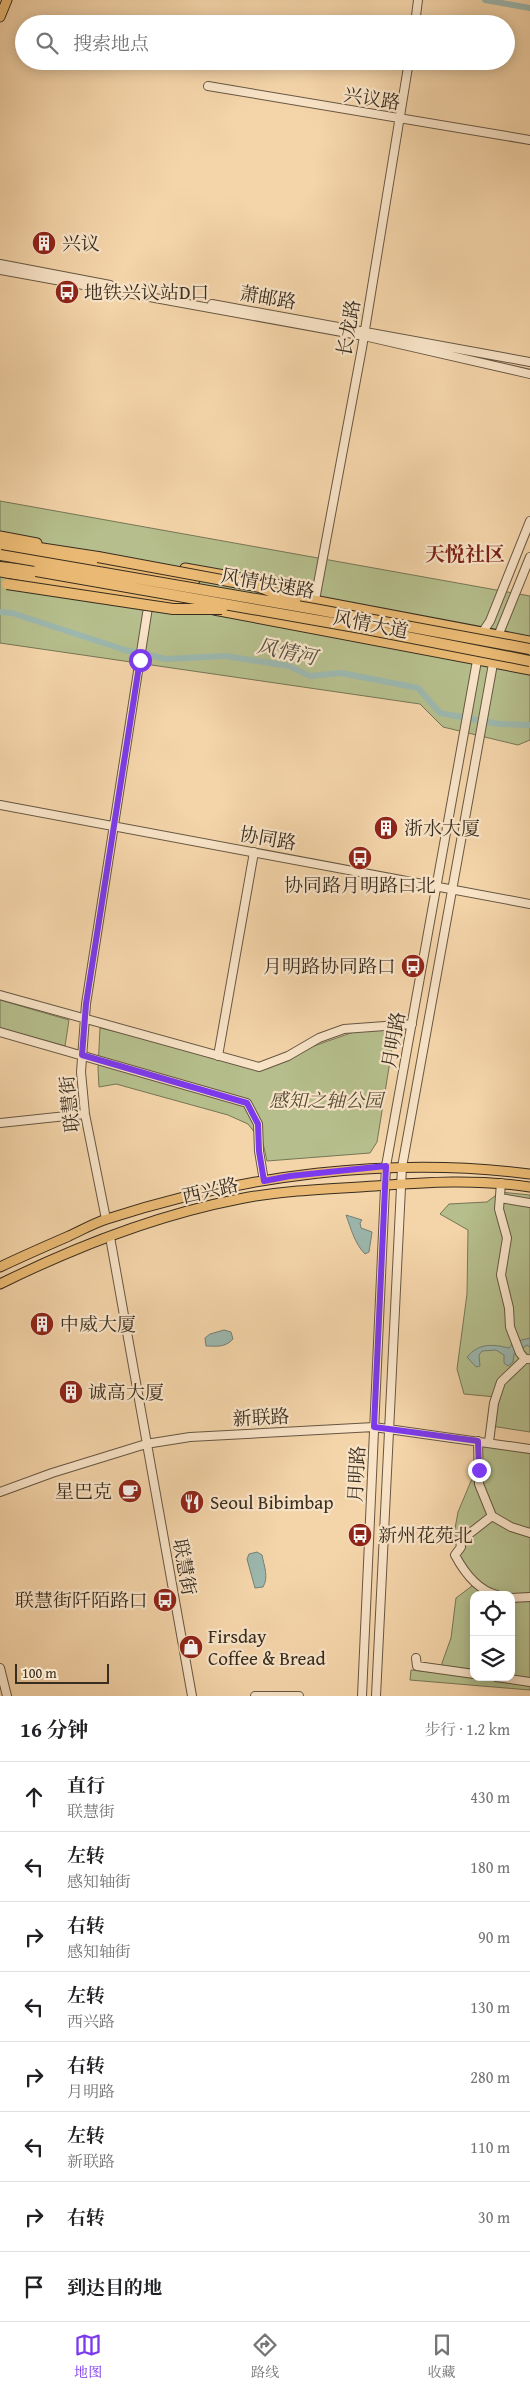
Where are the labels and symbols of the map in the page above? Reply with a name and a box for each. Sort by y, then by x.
street label: 兴议路 [342,80,402,116]
place label: 兴议 [62,229,100,257]
building icon: 兴议 [31,230,57,256]
place label: 地铁兴议站D口 [84,278,210,306]
street label: 萧邮路 [237,278,299,316]
bus stop icon: 地铁兴议站D口 [54,279,80,305]
street label: 长龙路 [329,297,367,359]
district label: 天悦社区 [425,539,505,568]
street label: 风情快速路 [219,561,317,605]
street label: 风情大道 [331,603,411,645]
water label: 风情河 [255,631,322,672]
route start [129,649,152,672]
place label: 浙水大厦 [404,814,480,842]
building icon: 浙水大厦 [373,815,399,841]
street label: 协同路 [237,819,299,857]
bus stop icon: 协同路月明路口北 [347,845,373,871]
place label: 协同路月明路口北 [284,871,436,899]
place label: 月明路协同路口 [263,952,396,980]
bus stop icon: 月明路协同路口 [400,953,426,979]
street label: 月明路 [374,1009,412,1071]
street label: 联慧街 [52,1074,86,1134]
park label: 感知之轴公园 [269,1086,386,1114]
street label: 西兴路 [179,1170,241,1210]
place label: 中威大厦 [60,1310,136,1338]
building icon: 中威大厦 [29,1311,55,1337]
place label: 诚高大厦 [88,1378,164,1406]
building icon: 诚高大厦 [58,1379,84,1405]
street label: 新联路 [232,1402,290,1432]
street label: 月明路 [341,1445,371,1503]
route end [468,1459,491,1482]
place label: 星巴克 [55,1477,112,1505]
cafe icon: 星巴克 [117,1478,143,1504]
place label: Seoul Bibimbap [210,1488,334,1516]
restaurant icon: Seoul Bibimbap [179,1489,205,1515]
place label: 新州花苑北 [378,1521,473,1549]
bus stop icon: 新州花苑北 [347,1522,373,1548]
street label: 联慧街 [166,1536,204,1598]
place label: 联慧街阡陌路口 [15,1586,148,1614]
bus stop icon: 联慧街阡陌路口 [152,1587,178,1613]
place label: Firsday Coffee & Bread [208,1622,326,1672]
shop icon: Firsday Coffee & Bread [178,1634,204,1660]
scale bar [15,1661,109,1684]

